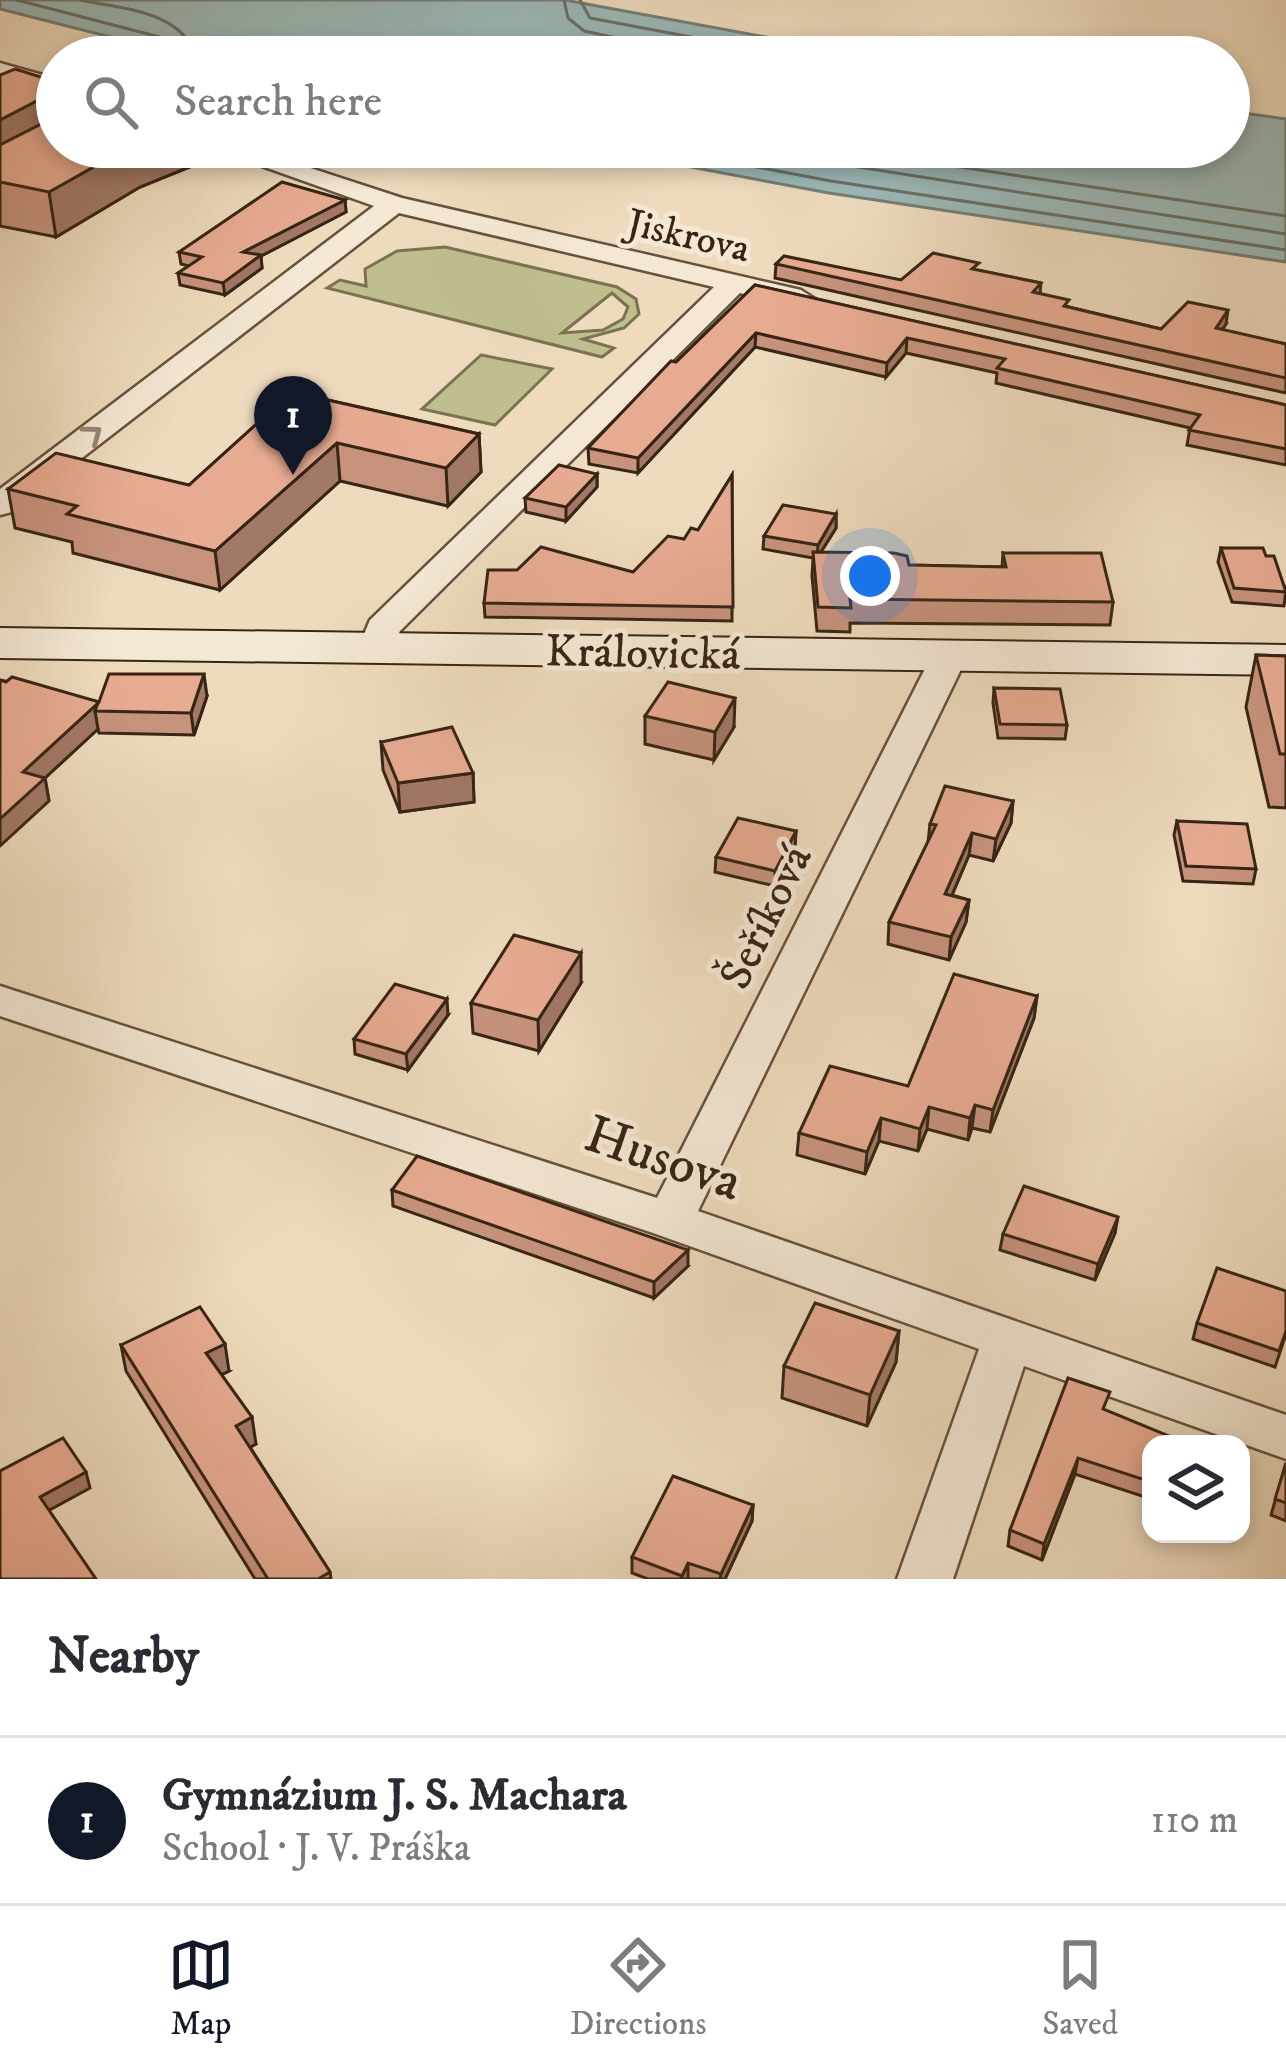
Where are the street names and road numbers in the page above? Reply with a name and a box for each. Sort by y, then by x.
street label: Jiskrova [619,198,755,274]
street label: Královická [545,624,741,684]
street label: Šeříková [708,836,825,998]
street label: Husova [576,1101,750,1217]

